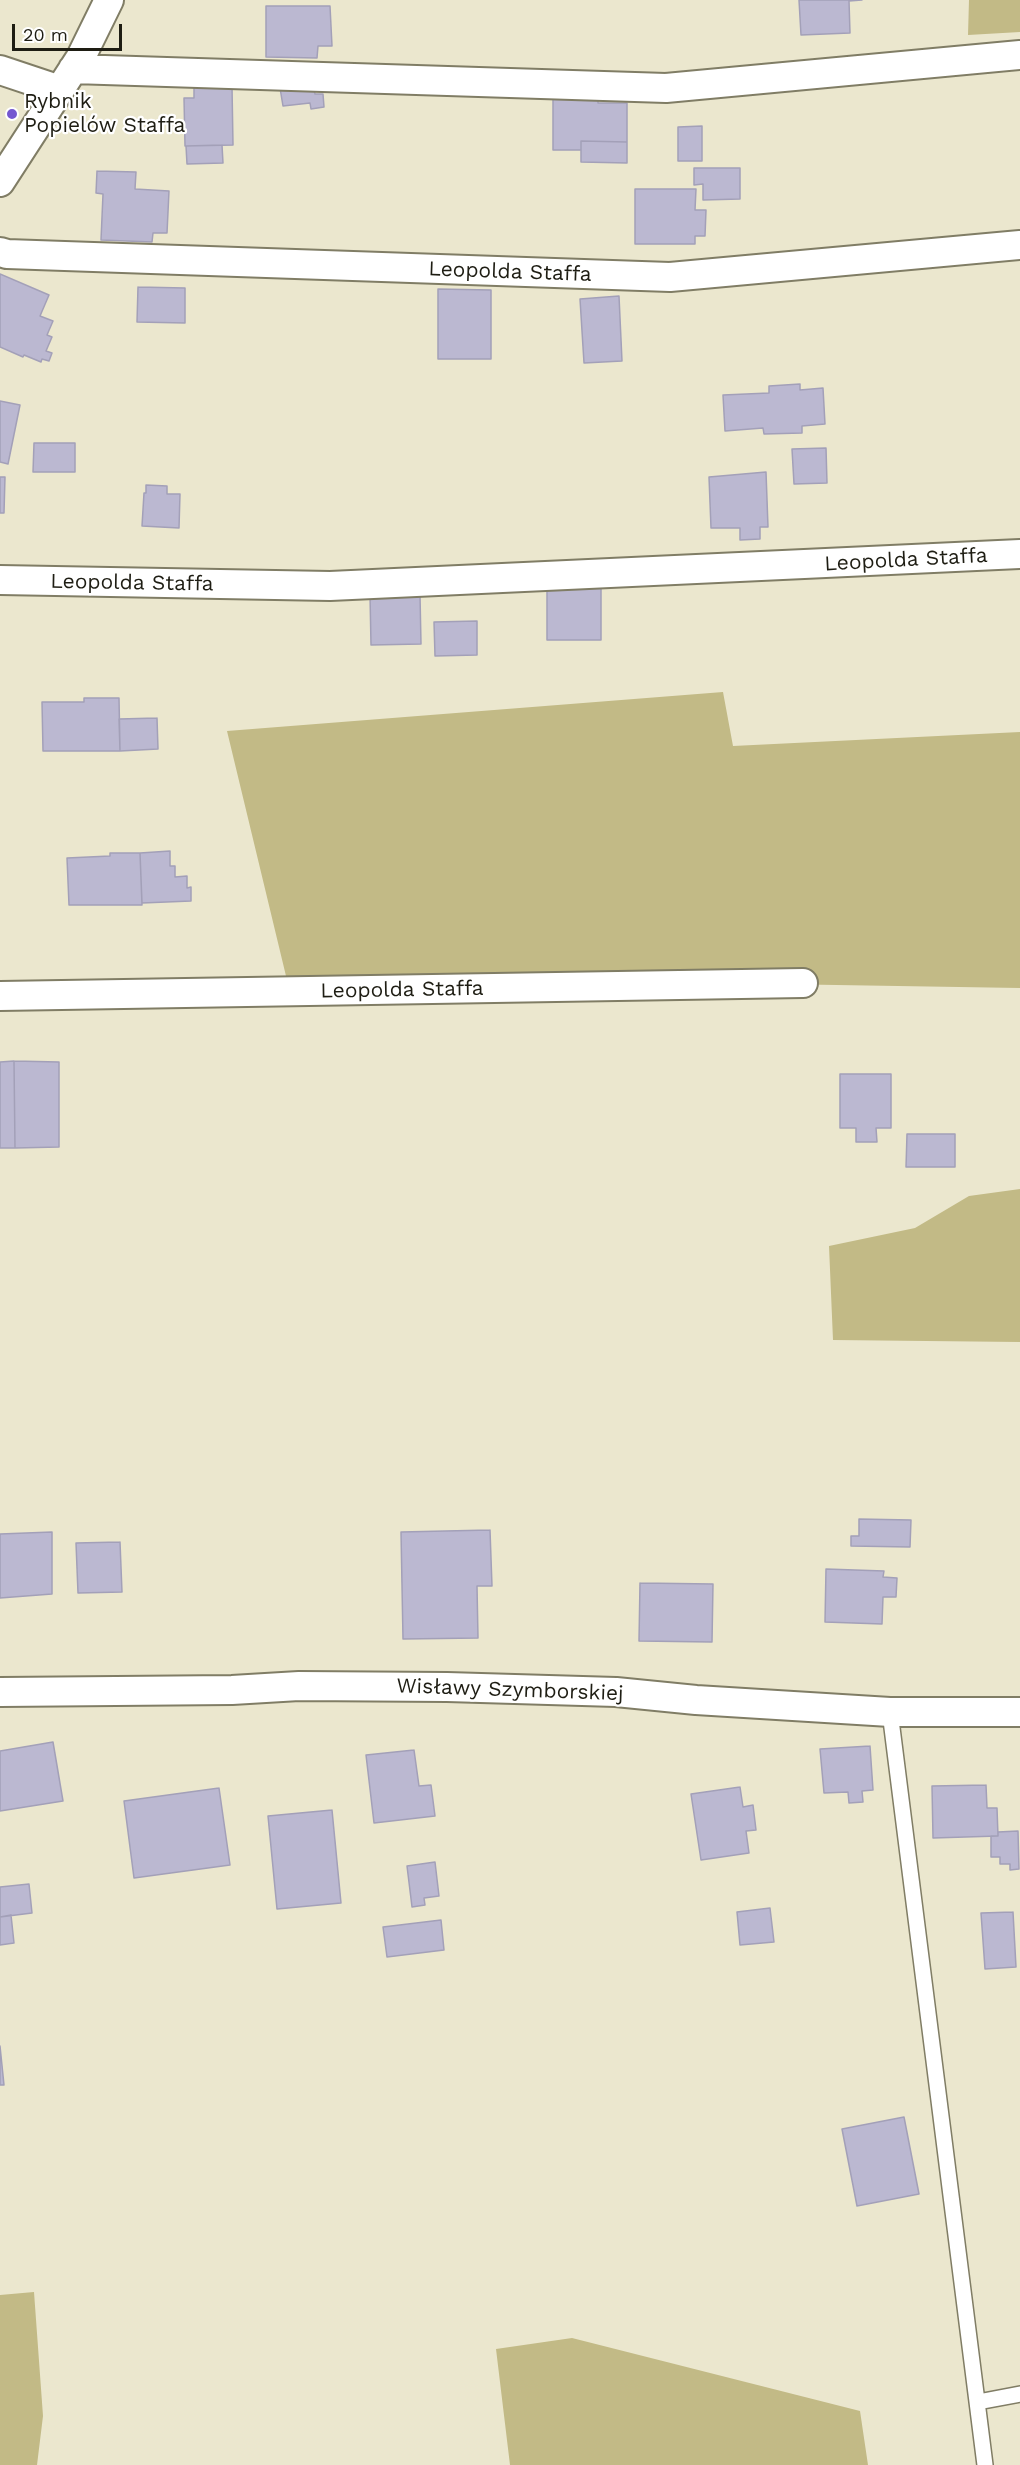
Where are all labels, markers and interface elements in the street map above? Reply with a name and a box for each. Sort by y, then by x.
scale bar [15,12,124,50]
text: 20 m [23,24,68,45]
place label: Rybnik Popielów Staffa [24,89,185,139]
marker: Rybnik Popielów Staffa [5,107,19,121]
street label: Leopolda Staffa [428,257,592,287]
street label: Leopolda Staffa [824,543,988,577]
street label: Leopolda Staffa [50,569,214,597]
street label: Leopolda Staffa [320,976,484,1004]
street label: Wisławy Szymborskiej [396,1673,624,1707]

